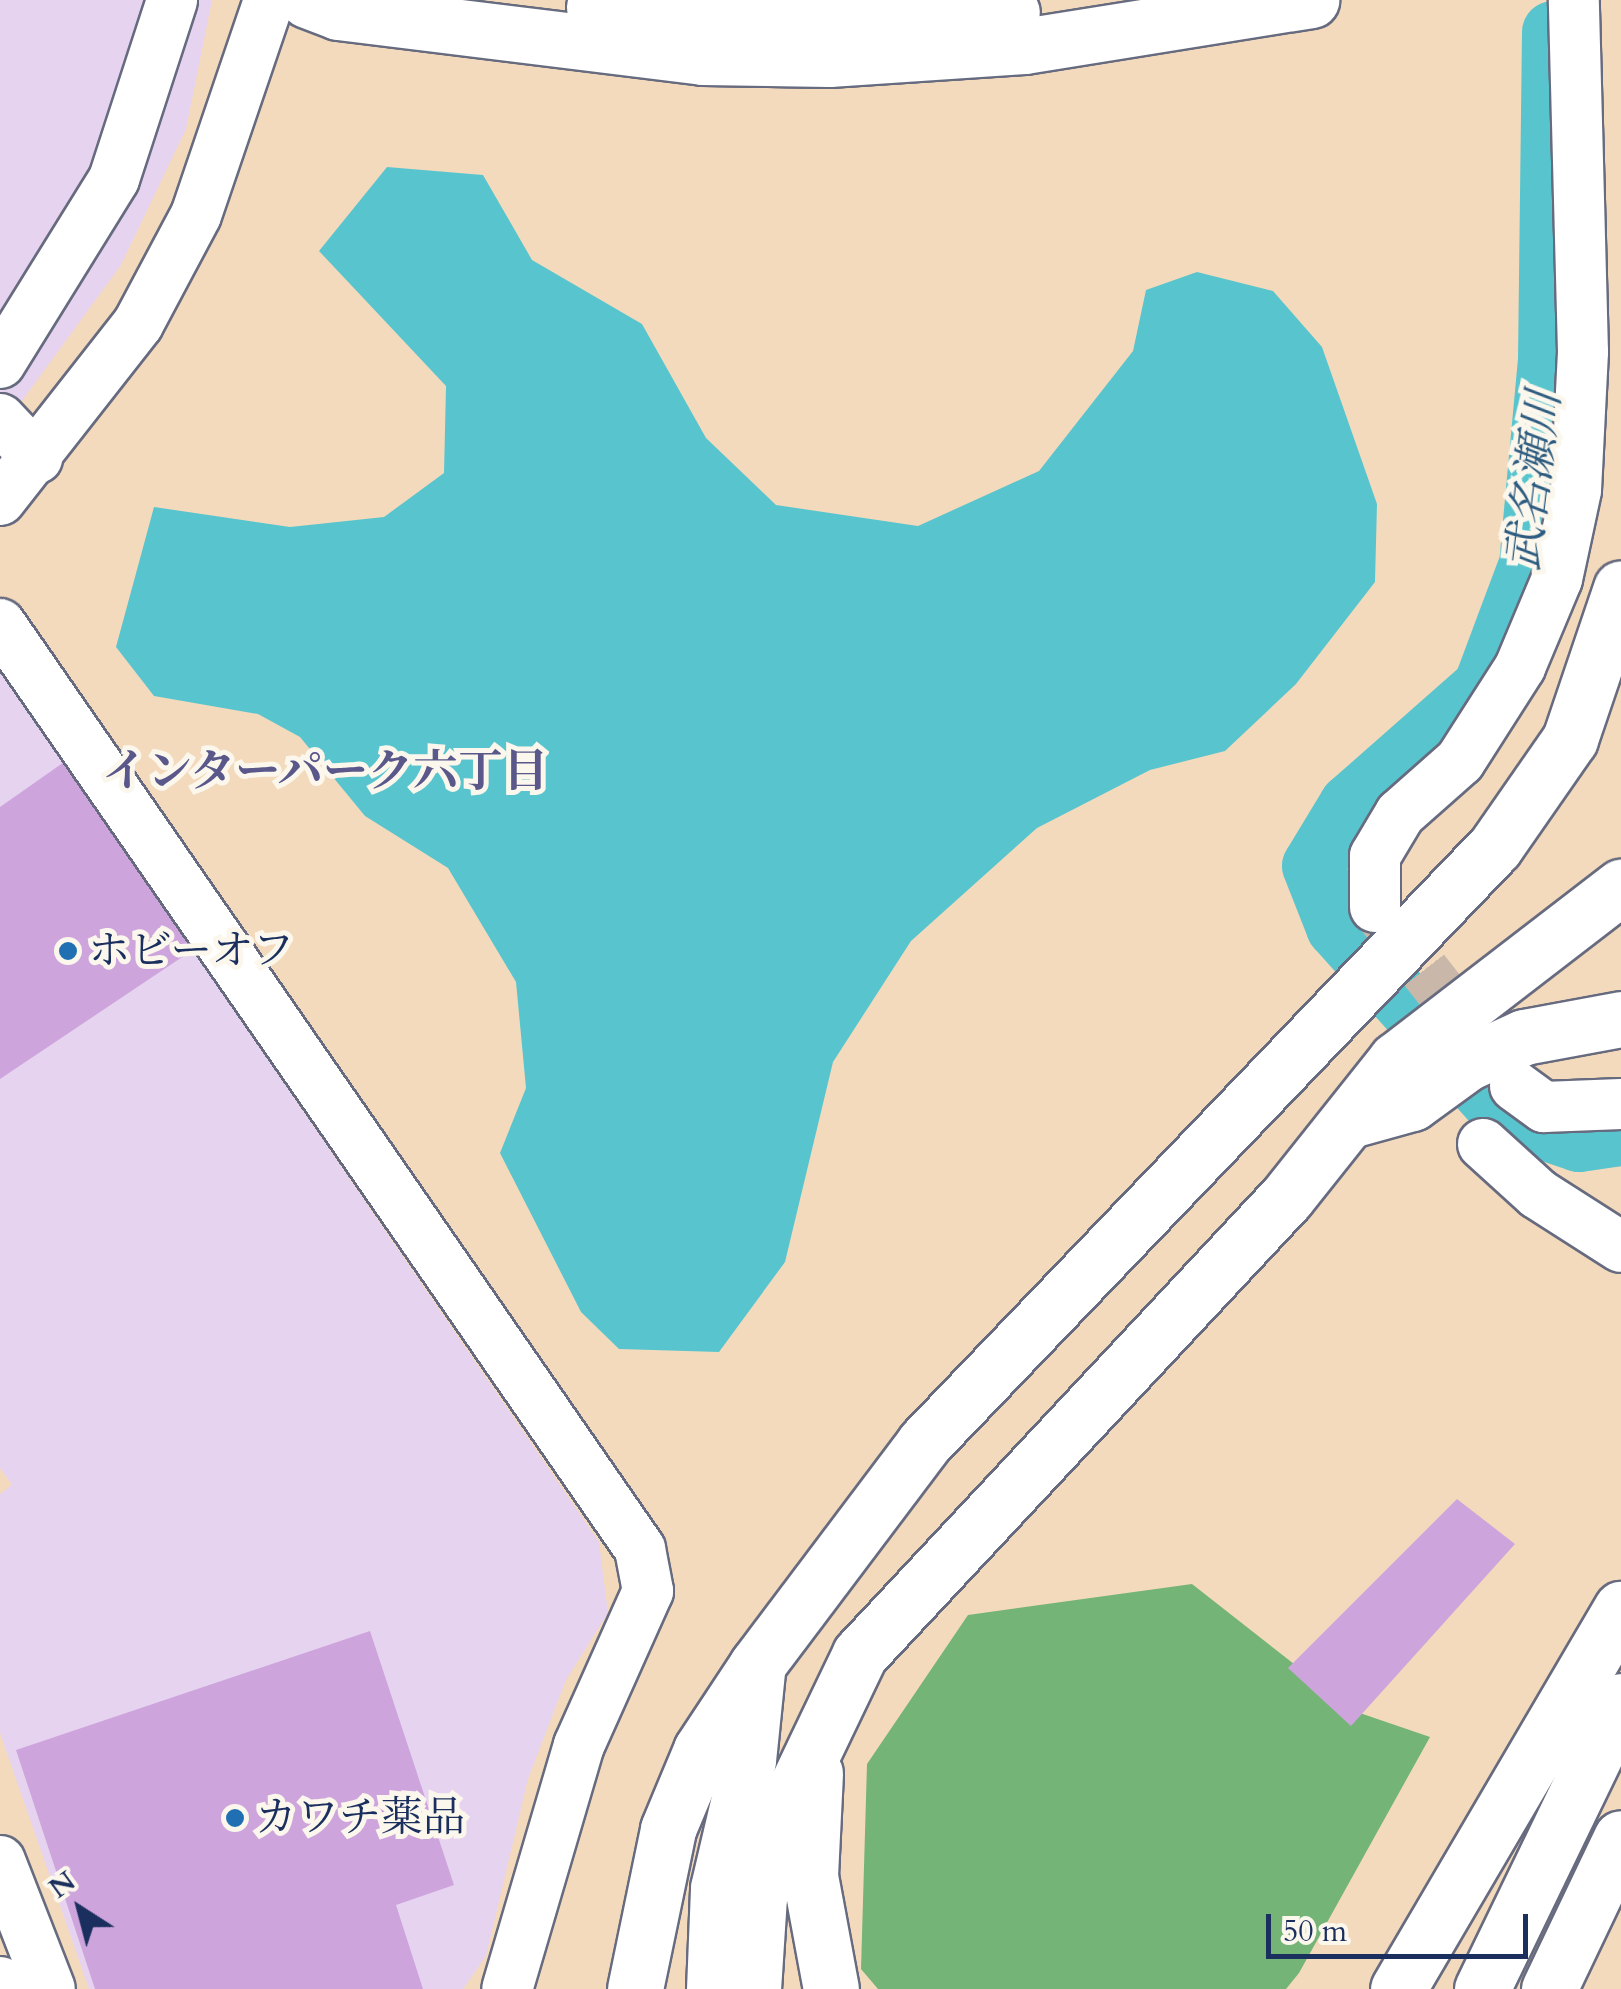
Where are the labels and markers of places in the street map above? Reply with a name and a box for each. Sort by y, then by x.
place label: ホビーオフ [88,926,296,976]
marker: ホビーオフ [57,940,79,962]
place label: カワチ薬品 [255,1793,465,1843]
marker: カワチ薬品 [224,1807,246,1829]

